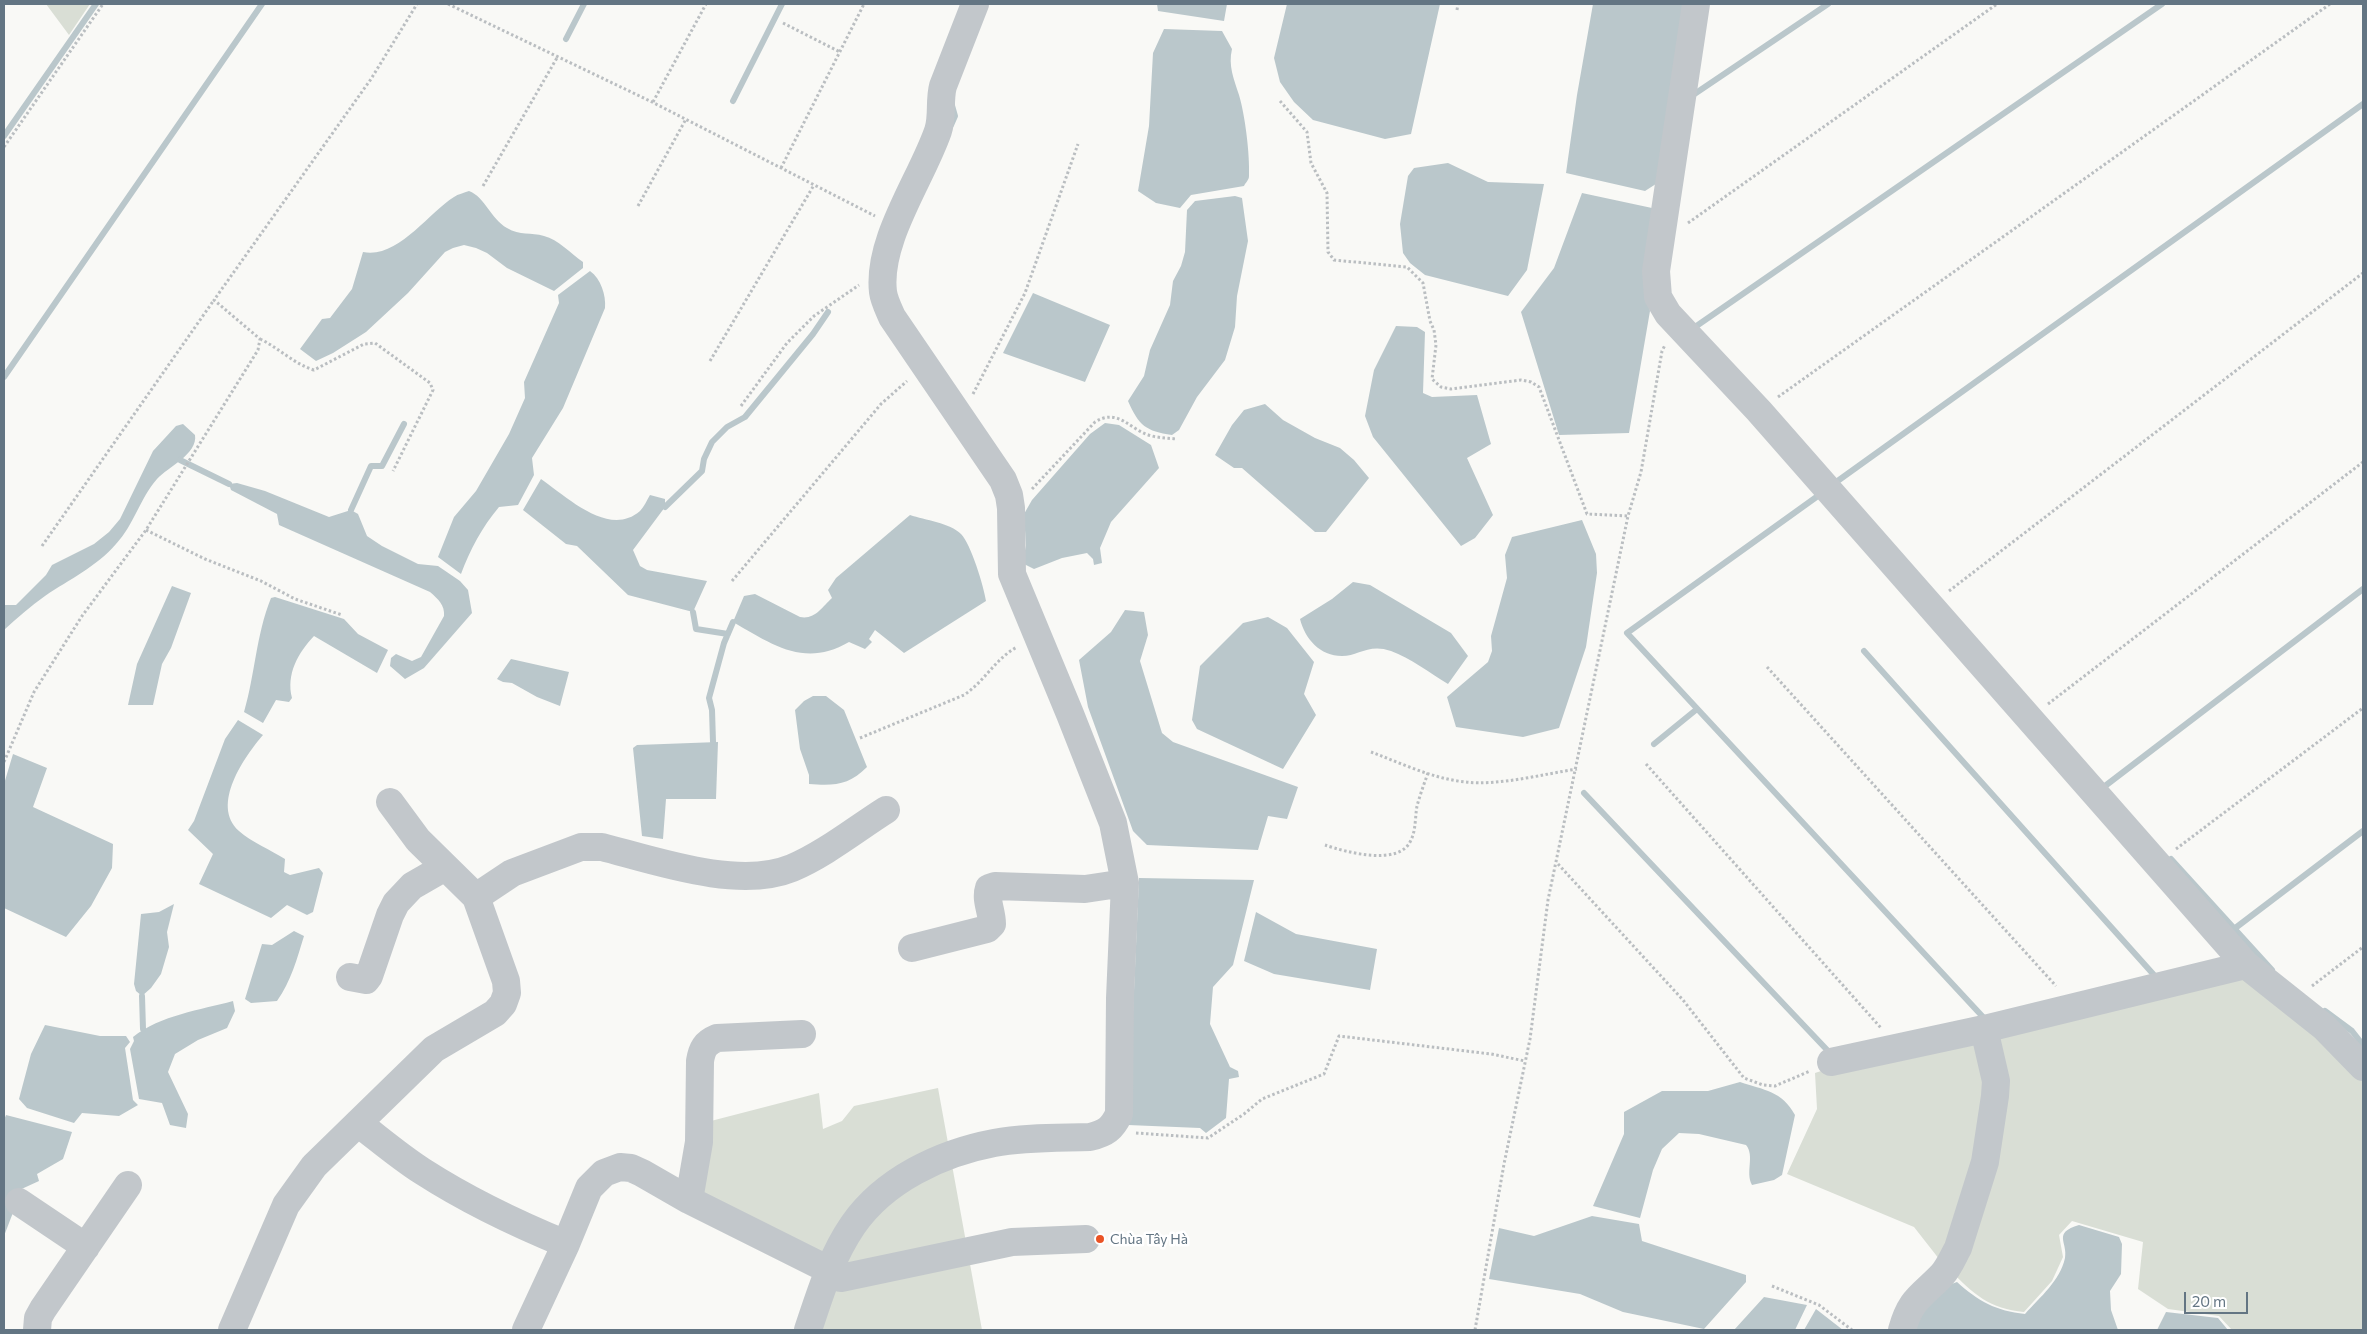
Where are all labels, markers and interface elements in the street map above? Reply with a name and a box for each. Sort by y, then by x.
place label: Chùa Tây Hà [1110,1231,1188,1247]
marker: Chùa Tây Hà [1094,1233,1106,1245]
scale bar [2187,1282,2251,1314]
text: 20 m [2192,1292,2226,1310]

